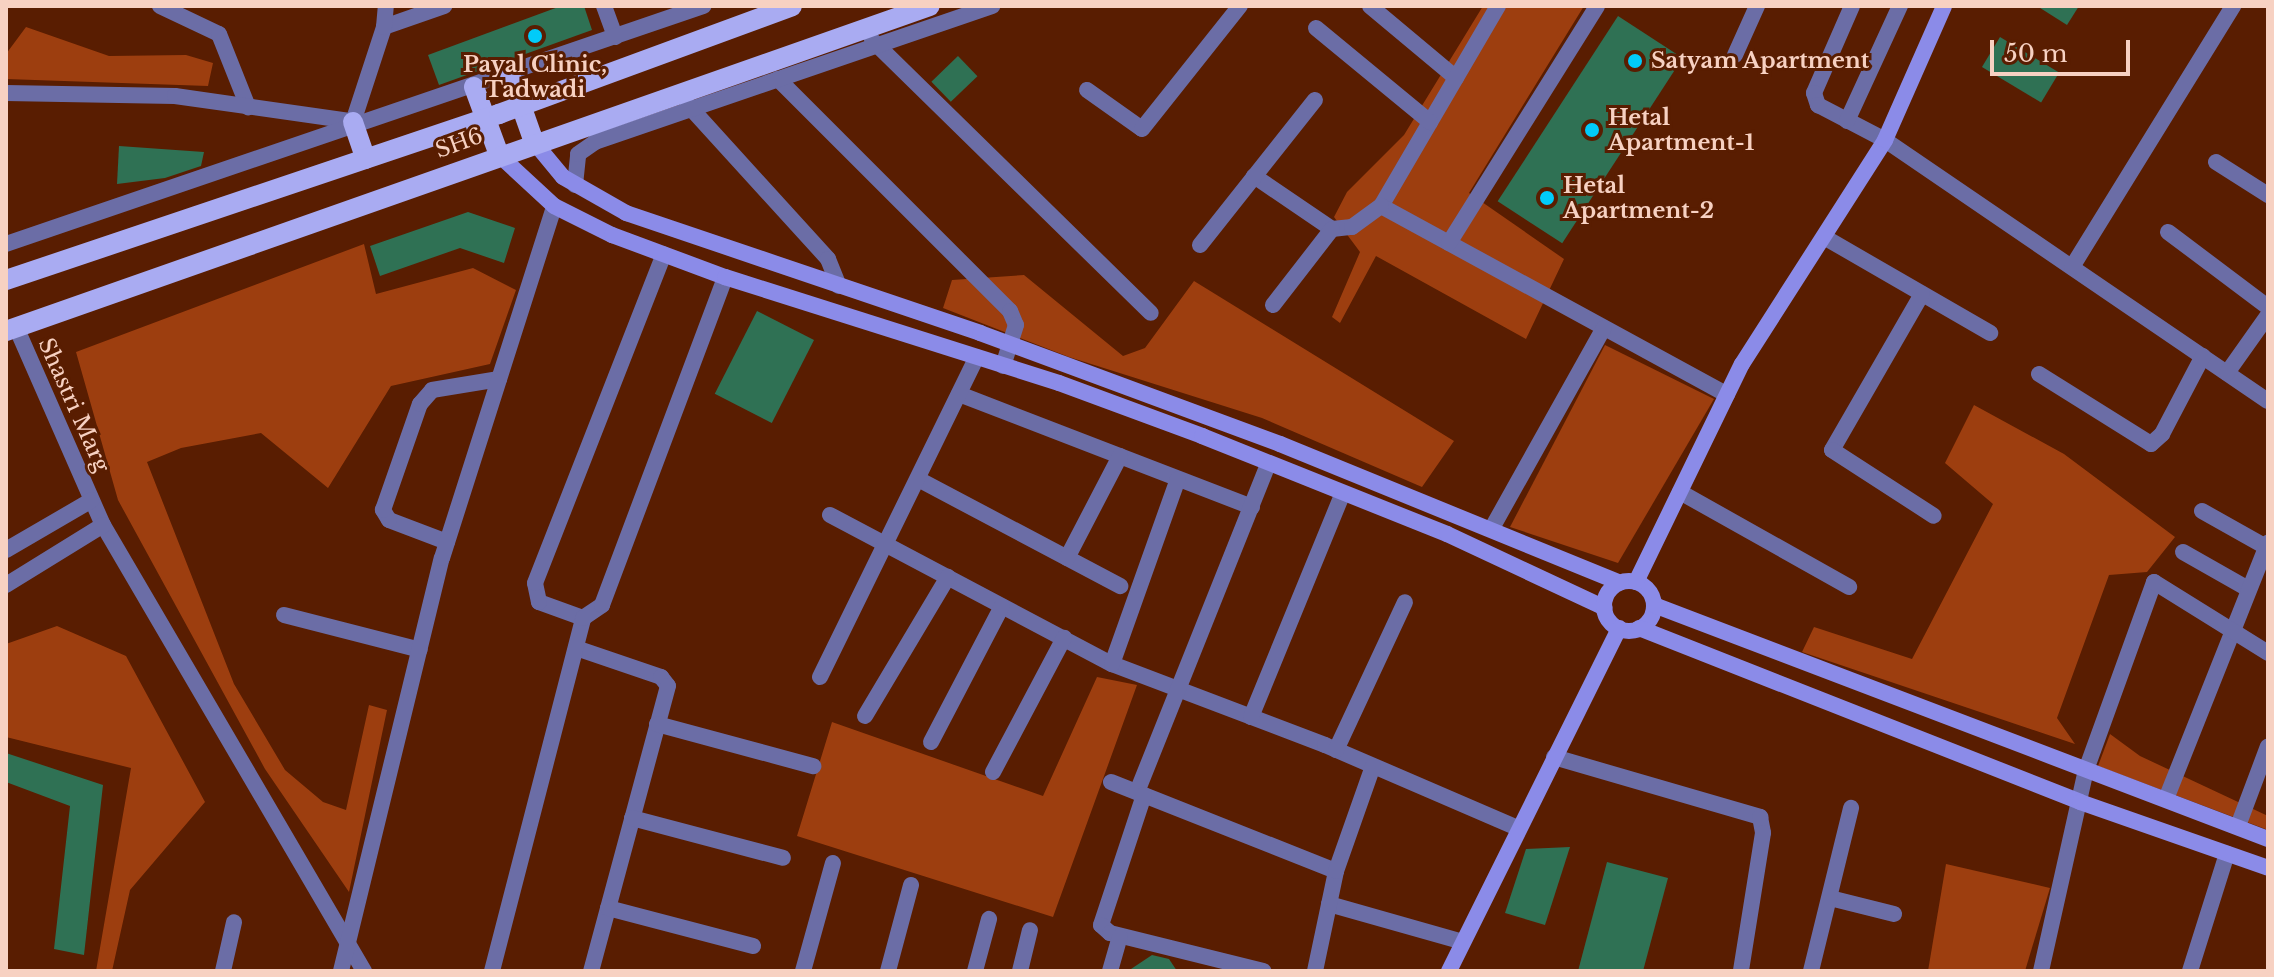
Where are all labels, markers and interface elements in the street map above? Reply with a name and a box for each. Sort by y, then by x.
scale bar [1994,24,2134,74]
marker: Payal Clinic, Tadwadi [524,25,546,47]
text: 50 m [2004,39,2067,68]
place label: Satyam Apartment [1651,48,1870,74]
place label: Payal Clinic, Tadwadi [463,51,607,102]
marker: Satyam Apartment [1626,52,1644,70]
place label: Hetal Apartment-1 [1608,104,1754,156]
marker: Hetal Apartment-1 [1583,121,1601,139]
street label: SH6 [432,122,486,164]
place label: Hetal Apartment-2 [1563,172,1714,224]
marker: Hetal Apartment-2 [1538,189,1556,207]
street label: Shastri Marg [33,334,115,476]

